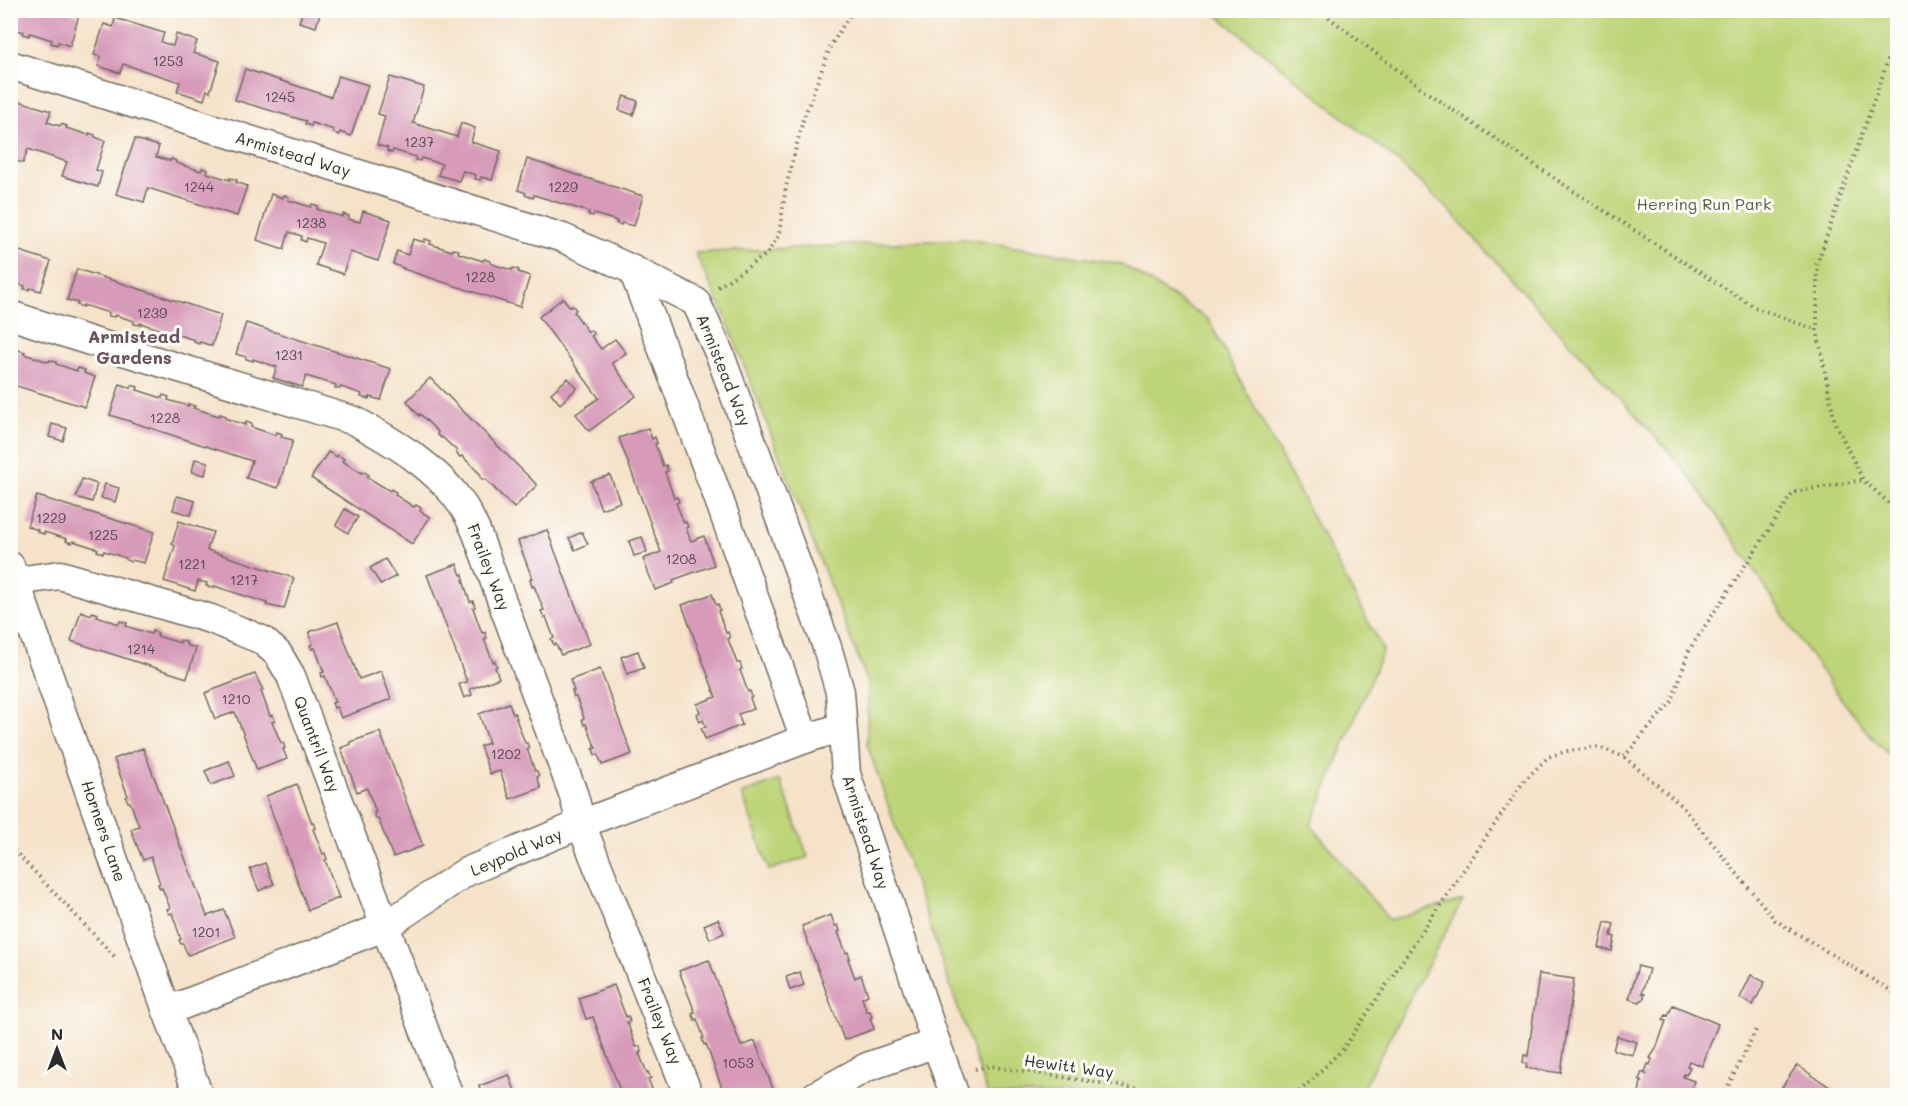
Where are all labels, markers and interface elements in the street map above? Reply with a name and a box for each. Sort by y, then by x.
house number: 1253 [153,51,183,70]
house number: 1245 [265,87,295,106]
street label: Armistead Way [233,126,353,181]
house number: 1237 [404,132,434,151]
house number: 1244 [184,177,215,196]
house number: 1229 [548,177,578,196]
park label: Herring Run Park [1637,193,1771,214]
house number: 1238 [296,213,326,232]
house number: 1228 [465,267,495,286]
house number: 1239 [137,303,167,322]
street label: Armistead Way [692,311,757,429]
district label: Armistead Gardens [88,324,180,369]
house number: 1231 [275,345,303,364]
house number: 1228 [150,408,180,427]
house number: 1229 [36,508,66,527]
street label: Frailey Way [463,520,516,613]
house number: 1225 [88,525,118,544]
house number: 1208 [665,549,697,568]
house number: 1221 [178,554,206,573]
house number: 1217 [230,570,258,589]
house number: 1214 [127,639,156,658]
house number: 1210 [222,689,251,708]
street label: Quantril Way [289,693,345,795]
house number: 1202 [491,744,521,763]
street label: Armistead Way [838,772,895,892]
street label: Horners Lane [77,777,132,884]
street label: Leypold Way [467,823,565,880]
house number: 1201 [192,922,220,941]
street label: Frailey Way [634,974,687,1067]
north arrow [27,1019,87,1079]
text: N [51,1023,63,1044]
street label: Hewitt Way [1023,1049,1115,1082]
house number: 1053 [722,1053,754,1072]

